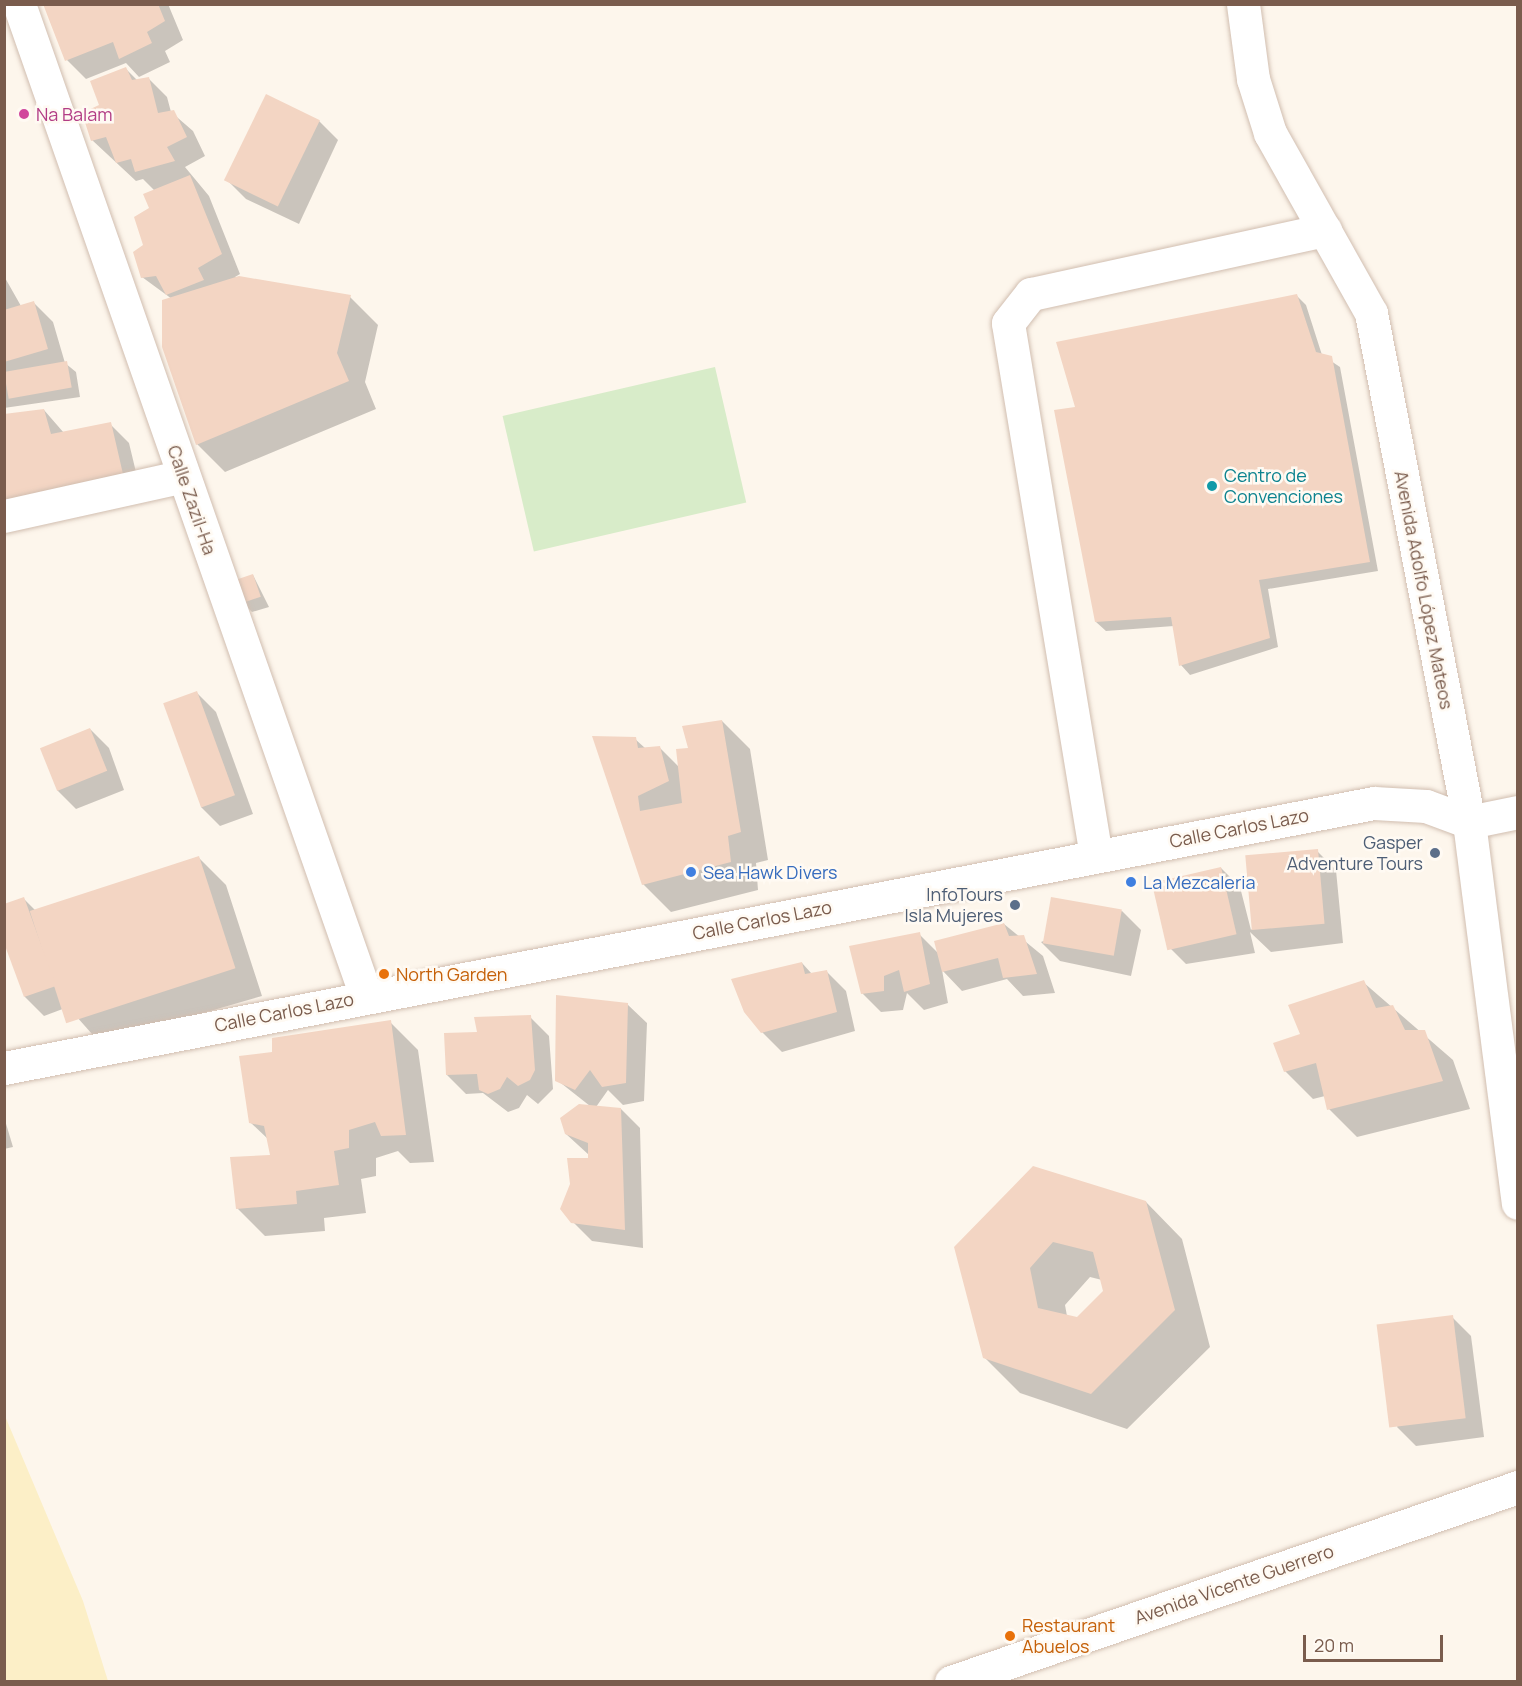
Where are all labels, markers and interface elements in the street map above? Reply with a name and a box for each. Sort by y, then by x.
place label: Na Balam [36,103,112,125]
marker: Na Balam [17,107,31,121]
street label: Calle Zazil-Ha [163,442,221,558]
place label: Centro de Convenciones [1224,465,1343,508]
street label: Avenida Adolfo López Mateos [1390,469,1458,711]
marker: Centro de Convenciones [1205,479,1219,493]
street label: Calle Carlos Lazo [1168,804,1310,852]
place label: Gasper Adventure Tours [1287,832,1423,874]
marker: Gasper Adventure Tours [1428,846,1442,860]
place label: Sea Hawk Divers [703,861,838,883]
marker: Sea Hawk Divers [684,865,698,879]
place label: La Mezcaleria [1143,871,1256,893]
marker: La Mezcaleria [1124,875,1138,889]
place label: InfoTours Isla Mujeres [904,884,1003,926]
street label: Calle Carlos Lazo [691,896,833,944]
marker: InfoTours Isla Mujeres [1008,898,1022,912]
place label: North Garden [396,963,508,985]
marker: North Garden [377,967,391,981]
street label: Calle Carlos Lazo [213,988,355,1036]
street label: Avenida Vicente Guerrero [1132,1540,1336,1628]
place label: Restaurant Abuelos [1022,1615,1115,1658]
scale bar [1306,1623,1446,1661]
marker: Restaurant Abuelos [1003,1629,1017,1643]
text: 20 m [1314,1633,1354,1657]

